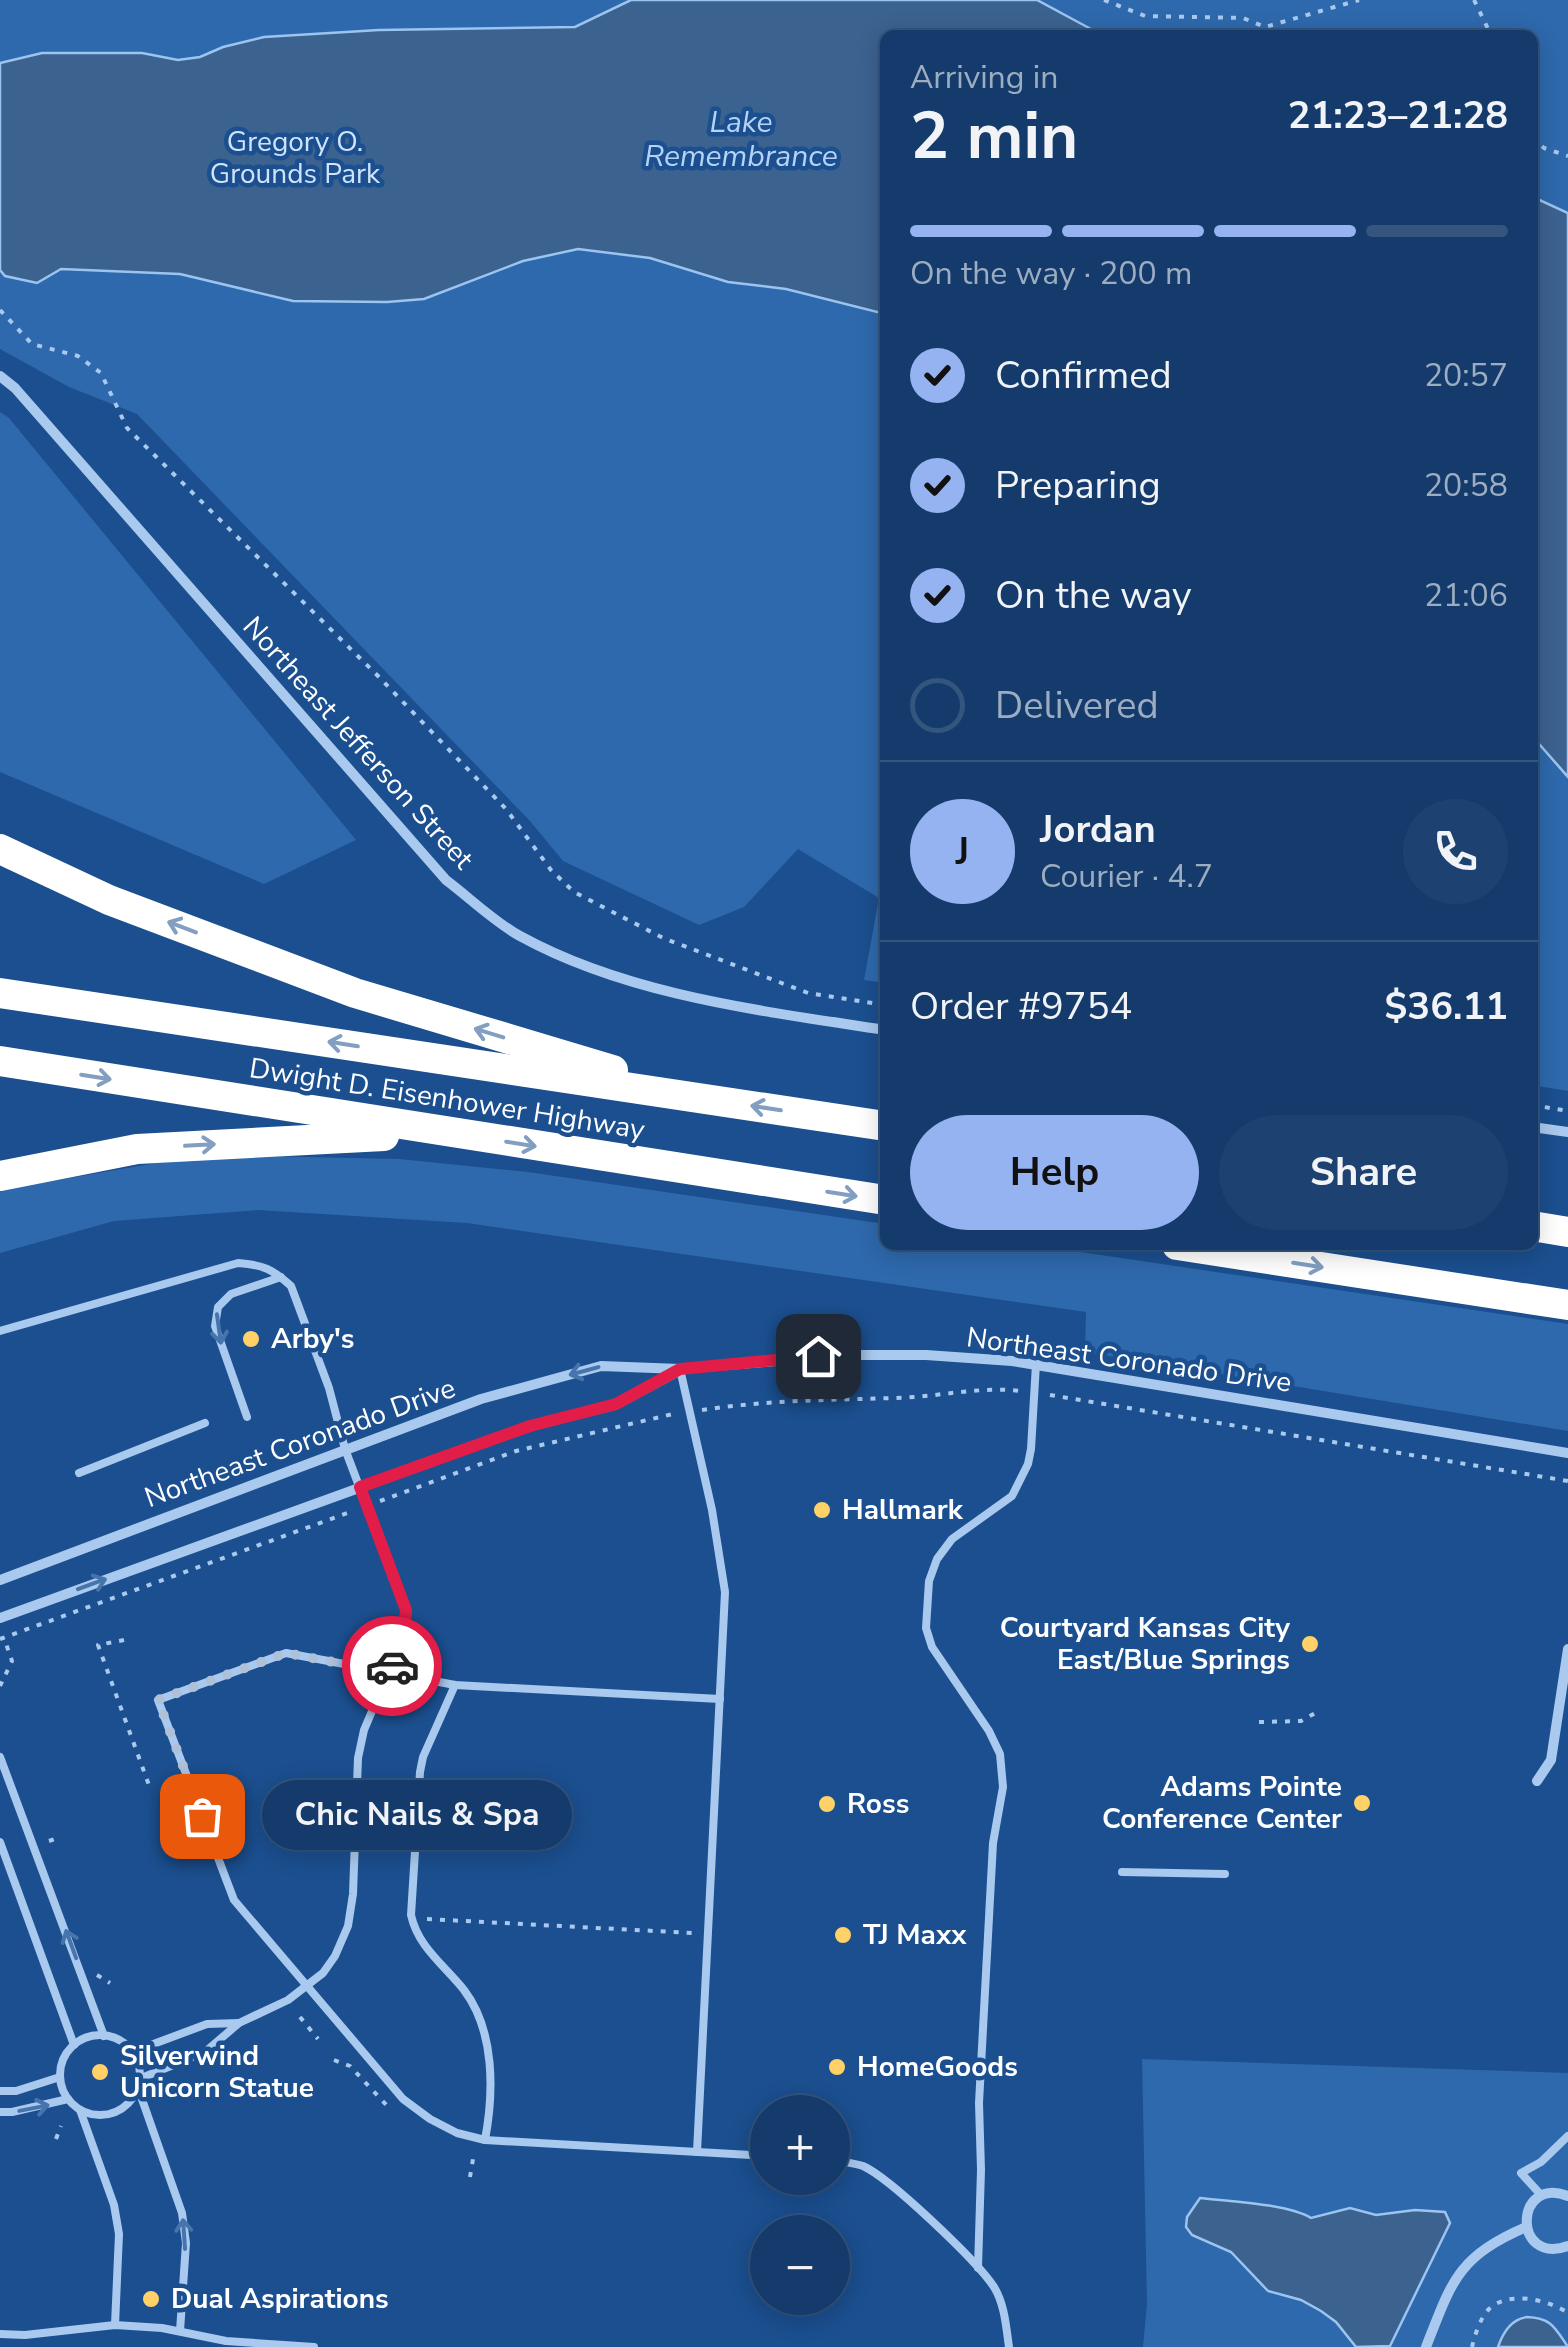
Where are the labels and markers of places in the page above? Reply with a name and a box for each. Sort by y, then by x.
pin [776,1314,861,1399]
place label: Arby's [271,1320,355,1358]
marker: Arby's [240,1328,262,1350]
place label: Hallmark [842,1491,964,1529]
marker: Hallmark [811,1499,833,1521]
place label: Courtyard Kansas City East/Blue Springs [1000,1609,1290,1679]
marker: Courtyard Kansas City East/Blue Springs [1299,1633,1321,1655]
place label: Adams Pointe Conference Center [1102,1768,1342,1838]
pin [160,1774,245,1859]
callout: Chic Nails & Spa [262,1781,572,1851]
place label: Ross [847,1785,909,1823]
marker: Adams Pointe Conference Center [1351,1792,1373,1814]
marker: Ross [816,1793,838,1815]
place label: TJ Maxx [863,1916,967,1954]
marker: TJ Maxx [832,1924,854,1946]
place label: Silverwind Unicorn Statue [120,2037,314,2107]
place label: HomeGoods [857,2048,1018,2086]
marker: HomeGoods [826,2056,848,2078]
marker: Silverwind Unicorn Statue [89,2061,111,2083]
place label: Dual Aspirations [171,2280,389,2318]
marker: Dual Aspirations [140,2288,162,2310]

